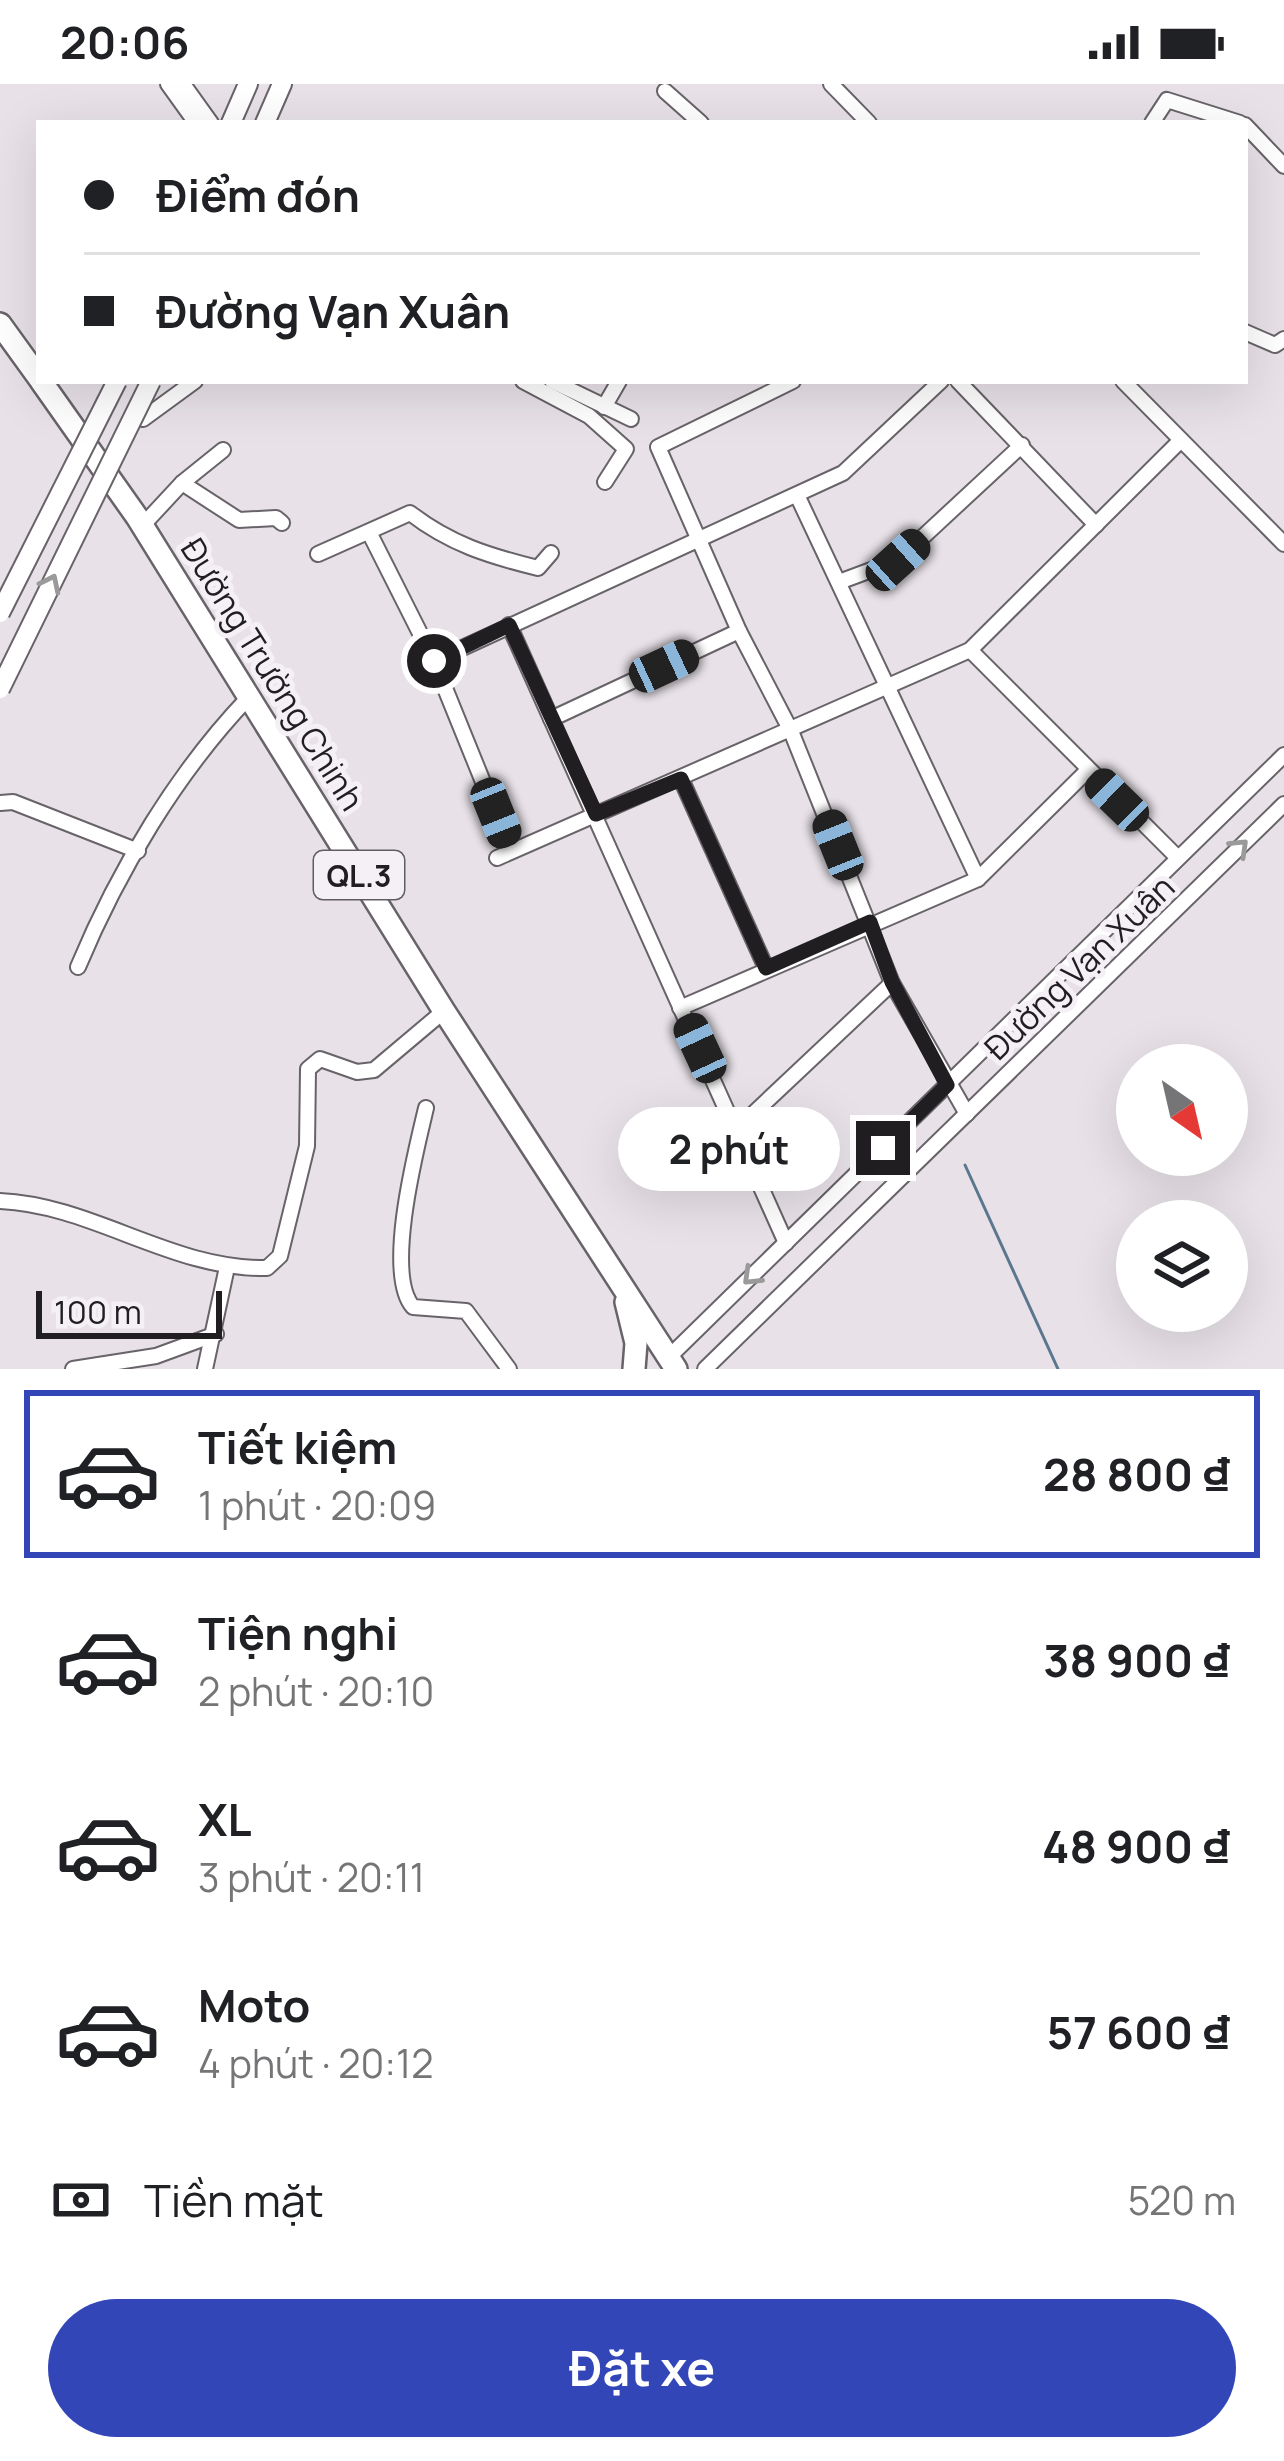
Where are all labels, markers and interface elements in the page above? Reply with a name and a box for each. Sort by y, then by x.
text: 20:06 [60,11,189,73]
text: Điểm đón [156,164,360,226]
text: Đường Vạn Xuân [156,280,510,342]
car [859,523,937,597]
street label: Đường Trường Chinh [171,529,375,819]
one-way arrow [37,574,60,596]
route start [407,634,461,688]
car [624,634,704,698]
car [1079,762,1155,838]
car [466,773,526,853]
car [808,805,868,885]
one-way arrow [1226,840,1248,862]
road number: QL.3 [314,851,404,899]
street label: Đường Vạn Xuân [974,865,1184,1069]
car [668,1008,732,1088]
north arrow [1116,1044,1248,1176]
map controls [1116,1044,1248,1332]
callout: 2 phút [619,1106,841,1190]
route end [856,1121,910,1175]
text: 2 phút [669,1122,789,1176]
button: layers [1116,1200,1248,1332]
one-way arrow [743,1263,765,1285]
scale bar [36,1285,222,1338]
text: 100 m [54,1289,142,1334]
text: Tiết kiệm [198,1416,397,1478]
icon: car [54,1420,162,1528]
text: 28 800 ₫ [1043,1443,1230,1505]
text: 1 phút · 20:09 [198,1478,436,1532]
text: Tiện nghi [198,1602,398,1664]
icon: car [54,1606,162,1714]
text: 38 900 ₫ [1043,1629,1230,1691]
text: 2 phút · 20:10 [198,1664,434,1718]
text: XL [198,1788,252,1850]
icon: car [54,1792,162,1900]
text: 48 900 ₫ [1042,1815,1230,1877]
text: 3 phút · 20:11 [198,1850,425,1904]
text: Moto [198,1974,310,2036]
icon: car [54,1978,162,2086]
text: 57 600 ₫ [1047,2001,1230,2063]
text: 4 phút · 20:12 [198,2036,433,2090]
icon: cash [48,2167,114,2233]
text: Tiền mặt [144,2169,324,2231]
text: 520 m [1128,2173,1236,2227]
button: Đặt xe [48,2299,1236,2437]

